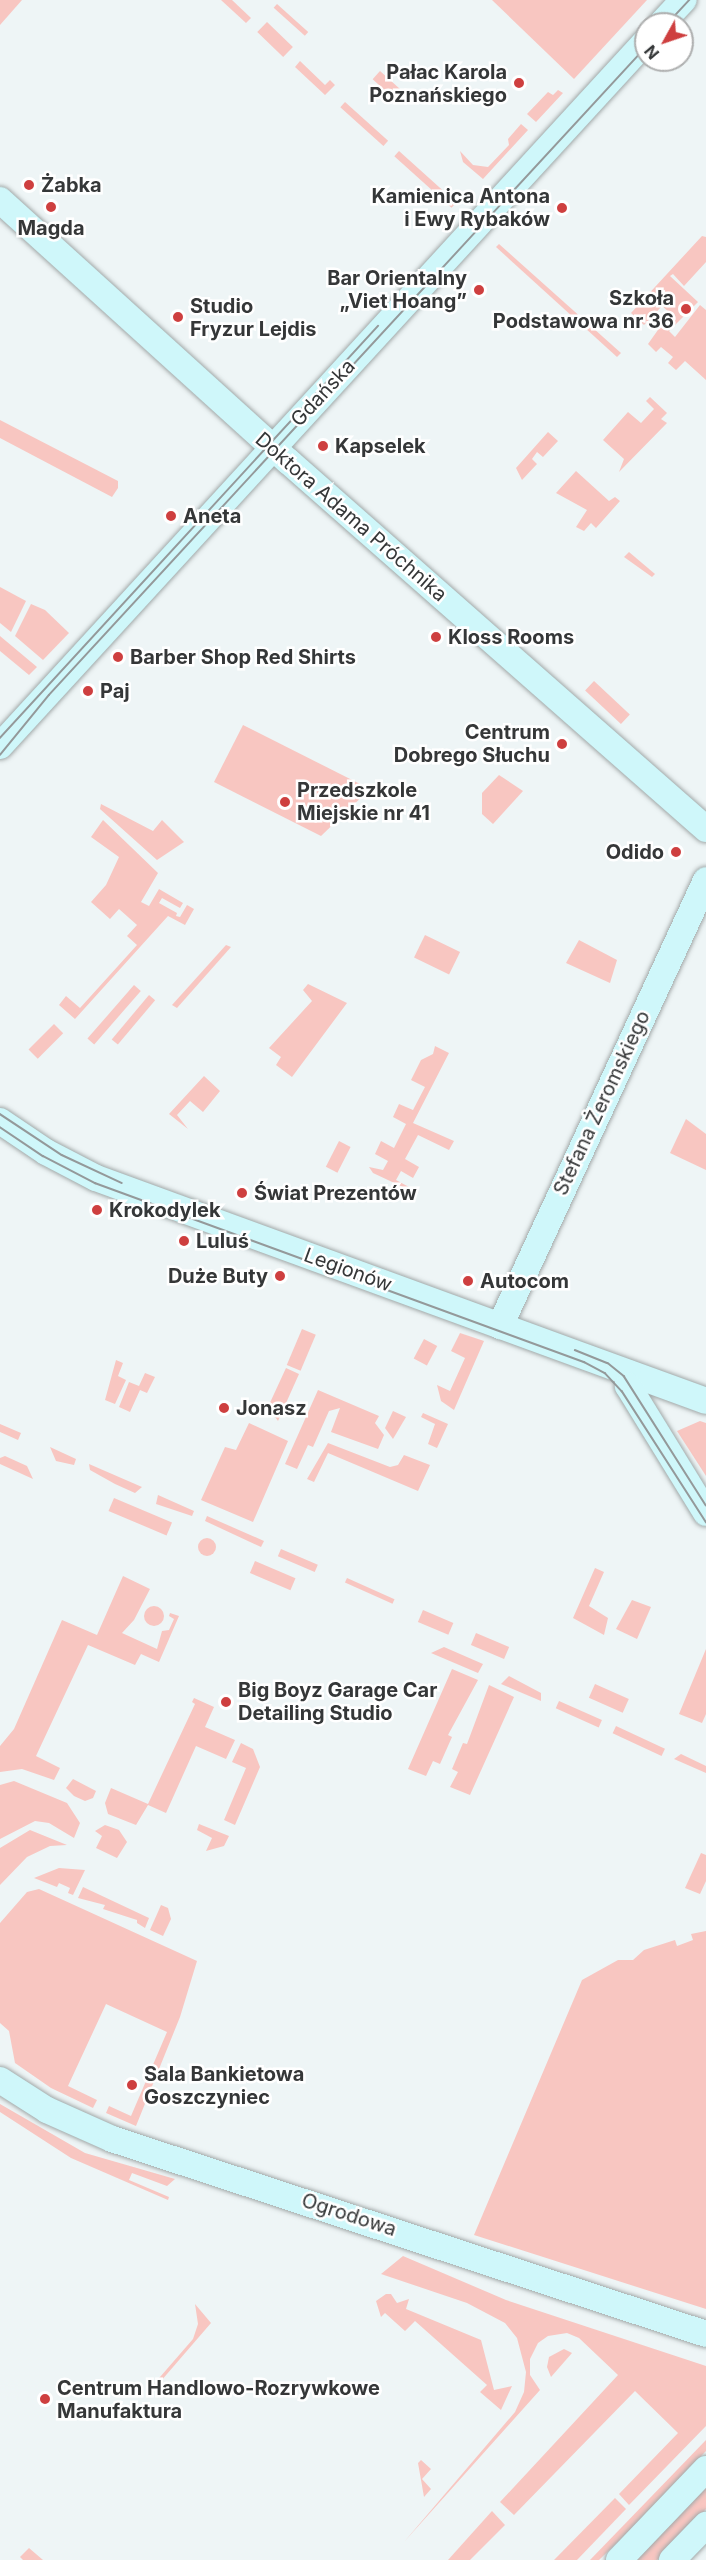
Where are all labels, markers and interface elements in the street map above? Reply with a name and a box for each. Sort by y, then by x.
north arrow [634,12,694,72]
text: N [640,41,663,63]
place label: Pałac Karola Poznańskiego [369,60,507,107]
marker: Pałac Karola Poznańskiego [512,76,526,90]
place label: Żabka [41,173,102,197]
marker: Żabka [22,178,36,192]
place label: Kamienica Antona i Ewy Rybaków [371,184,550,231]
marker: Magda [44,200,58,214]
marker: Kamienica Antona i Ewy Rybaków [555,201,569,215]
place label: Magda [17,216,85,240]
place label: Bar Orientalny „Viet Hoang” [327,266,467,313]
marker: Bar Orientalny „Viet Hoang” [472,283,486,297]
place label: Szkoła Podstawowa nr 36 [493,286,674,333]
place label: Studio Fryzur Lejdis [190,294,317,341]
marker: Szkoła Podstawowa nr 36 [679,302,693,316]
marker: Studio Fryzur Lejdis [171,310,185,324]
street label: Gdańska [286,354,360,432]
street label: Doktora Adama Próchnika [250,427,452,607]
place label: Kapselek [335,434,426,458]
marker: Kapselek [316,439,330,453]
place label: Aneta [183,504,241,528]
marker: Aneta [164,509,178,523]
place label: Kloss Rooms [448,625,574,649]
marker: Kloss Rooms [429,630,443,644]
place label: Barber Shop Red Shirts [130,645,356,669]
marker: Barber Shop Red Shirts [111,650,125,664]
place label: Paj [100,679,130,703]
marker: Paj [81,684,95,698]
place label: Centrum Dobrego Słuchu [394,720,550,767]
marker: Centrum Dobrego Słuchu [555,737,569,751]
place label: Przedszkole Miejskie nr 41 [297,778,430,825]
marker: Przedszkole Miejskie nr 41 [278,795,292,809]
place label: Odido [606,840,664,864]
marker: Odido [669,845,683,859]
street label: Stefana Żeromskiego [549,1007,655,1199]
place label: Świat Prezentów [254,1181,417,1205]
marker: Świat Prezentów [235,1186,249,1200]
place label: Krokodylek [109,1198,221,1222]
marker: Krokodylek [90,1203,104,1217]
place label: Luluś [196,1229,249,1253]
marker: Luluś [177,1234,191,1248]
street label: Legionów [301,1243,395,1297]
place label: Duże Buty [168,1264,268,1288]
marker: Duże Buty [273,1269,287,1283]
place label: Autocom [480,1269,569,1293]
marker: Autocom [461,1274,475,1288]
place label: Jonasz [236,1396,307,1420]
marker: Jonasz [217,1401,231,1415]
place label: Big Boyz Garage Car Detailing Studio [238,1678,437,1725]
marker: Big Boyz Garage Car Detailing Studio [219,1695,233,1709]
place label: Sala Bankietowa Goszczyniec [144,2062,304,2109]
marker: Sala Bankietowa Goszczyniec [125,2078,139,2092]
street label: Ogrodowa [299,2188,399,2242]
place label: Centrum Handlowo-Rozrywkowe Manufaktura [57,2376,380,2423]
marker: Centrum Handlowo-Rozrywkowe Manufaktura [38,2392,52,2406]

